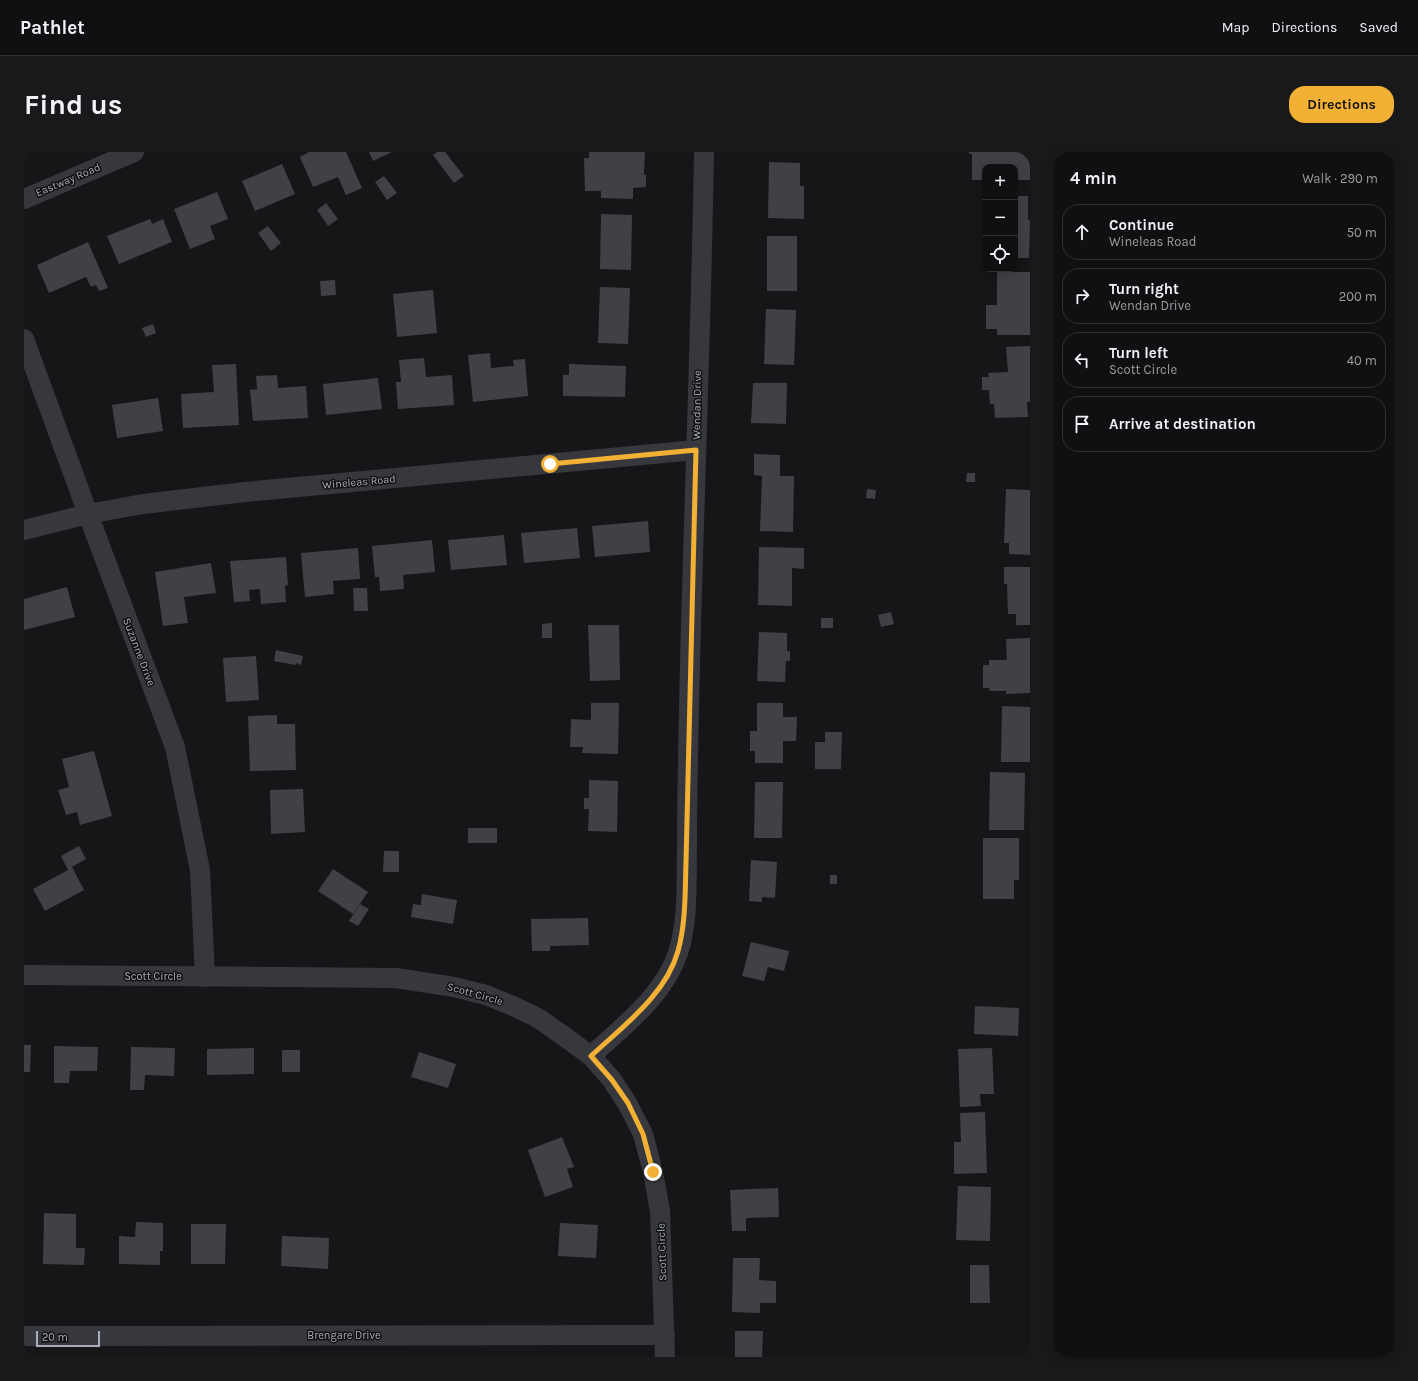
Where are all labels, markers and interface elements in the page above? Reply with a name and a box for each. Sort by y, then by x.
text: Pathlet [20,17,85,39]
text: Map [1222,19,1250,36]
text: Directions [1272,19,1337,36]
text: Saved [1359,19,1398,36]
button: Directions [1289,86,1394,123]
text: Find us [24,88,123,121]
street label: Eastway Road [34,160,102,200]
map controls [982,164,1018,272]
button: + [982,164,1018,200]
text: 4 min [1070,168,1117,188]
text: Walk · 290 m [1302,171,1378,186]
button: − [982,200,1018,236]
text: Continue [1109,216,1174,234]
icon: ahead [1071,221,1093,243]
text: 50 m [1347,225,1377,240]
text: Wineleas Road [1109,234,1196,249]
button: locate [982,236,1018,272]
text: Turn right [1109,280,1179,298]
icon: right [1071,285,1093,307]
text: 200 m [1339,289,1377,304]
text: Wendan Drive [1109,298,1191,313]
text: Turn left [1109,344,1168,362]
icon: left [1071,349,1093,371]
text: 40 m [1347,353,1377,368]
text: Scott Circle [1109,362,1177,377]
street label: Wendan Drive [690,370,704,440]
icon: arrive [1071,413,1093,435]
text: Arrive at destination [1109,415,1256,433]
route start [541,455,559,473]
street label: Wineleas Road [322,472,396,492]
street label: Suzanne Drive [120,616,158,688]
street label: Scott Circle [124,970,182,983]
street label: Scott Circle [446,980,505,1008]
route end [644,1163,662,1181]
street label: Scott Circle [654,1223,670,1281]
scale bar [36,1329,100,1348]
street label: Brengare Drive [307,1329,381,1342]
text: 20 m [42,1331,68,1344]

